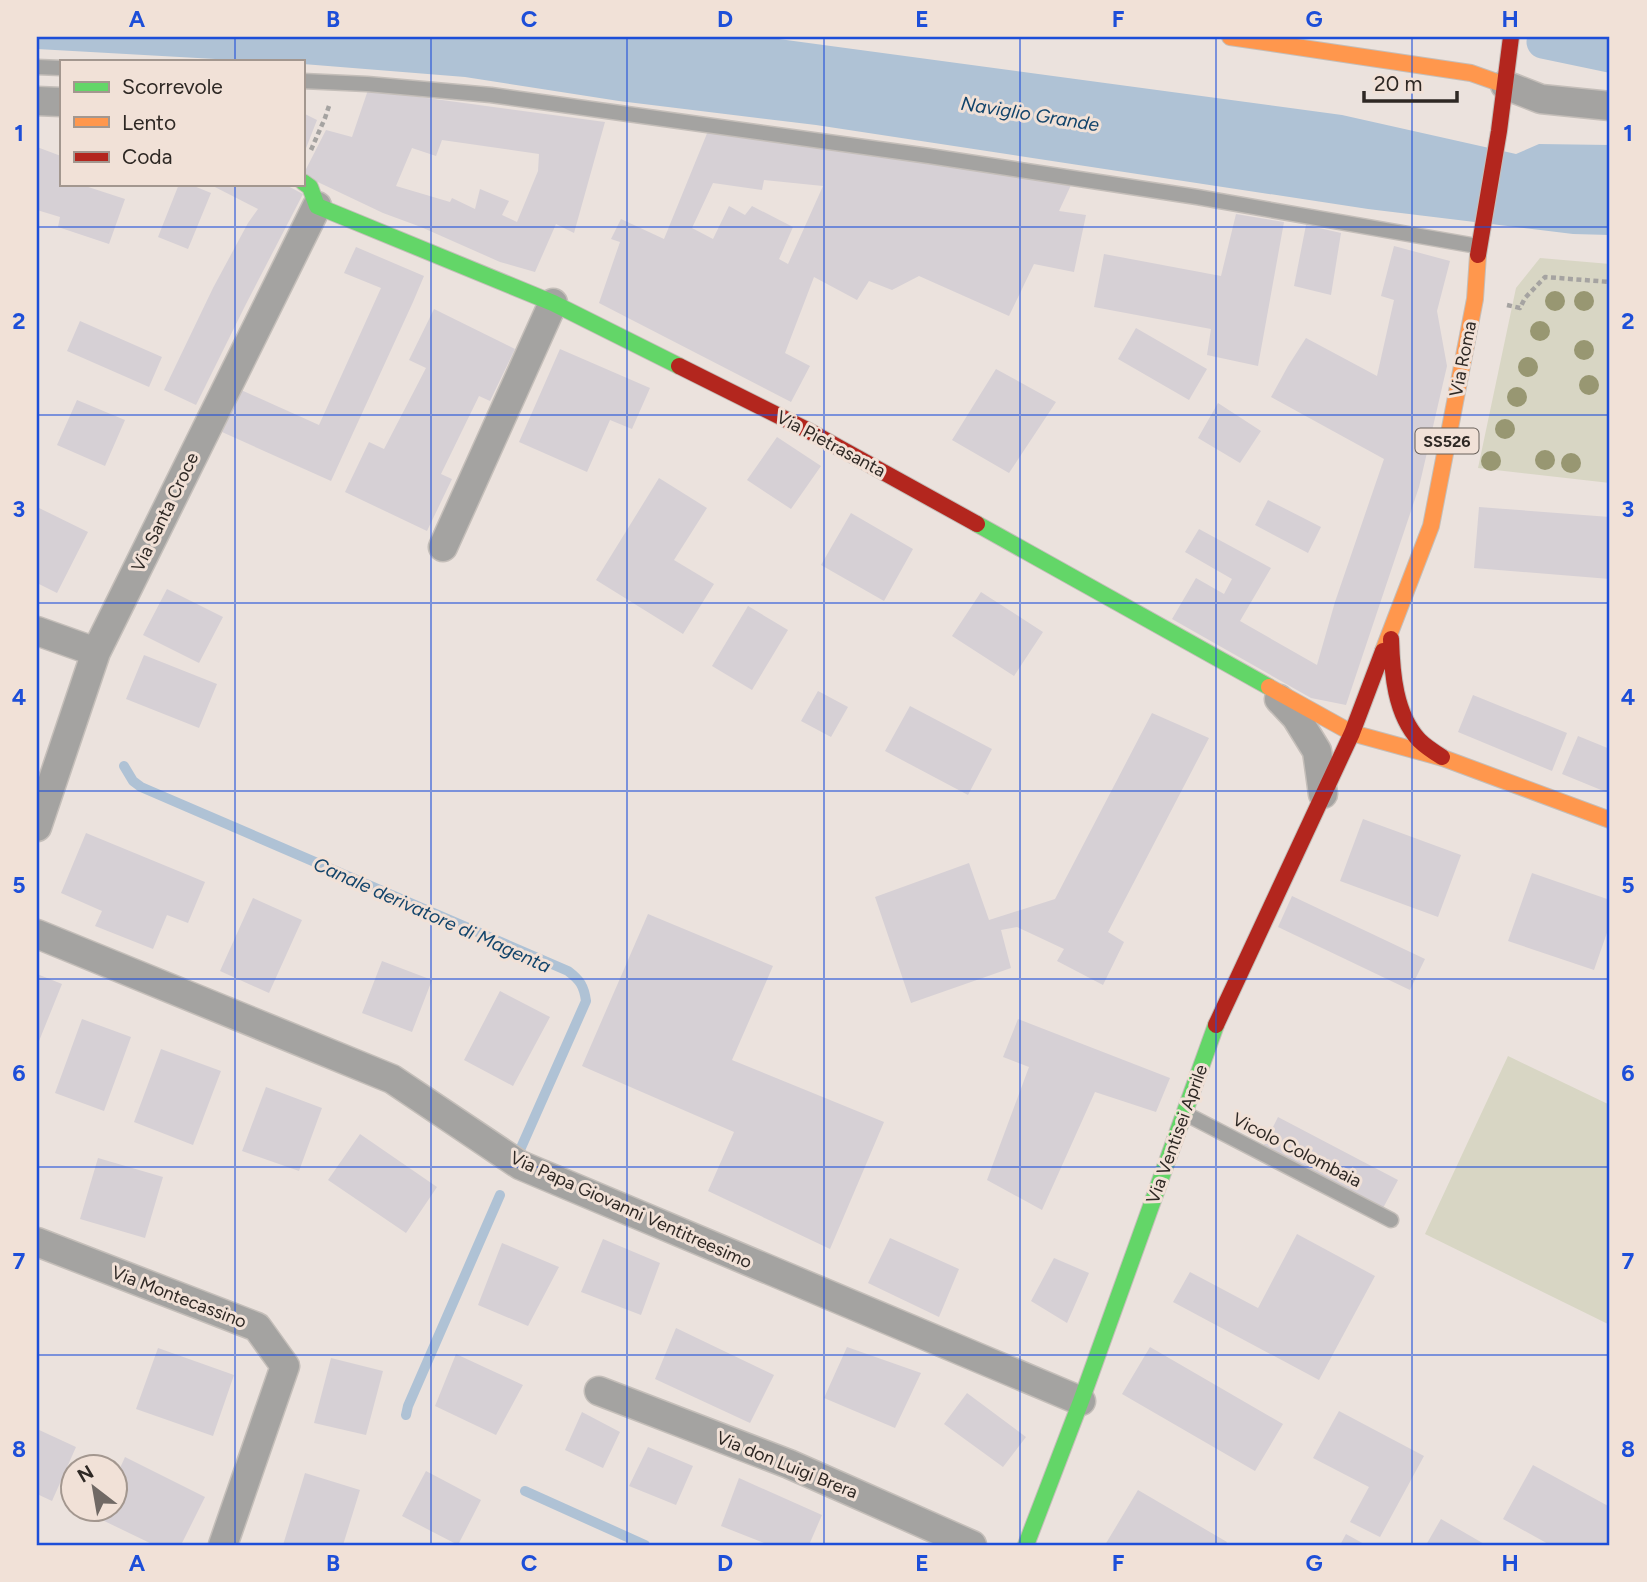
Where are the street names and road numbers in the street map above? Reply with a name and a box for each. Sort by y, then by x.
street label: Via Roma [1445,319,1481,399]
street label: Via Pietrasanta [773,406,889,482]
road number: SS526 [1416,428,1478,454]
street label: Via Santa Croce [127,449,203,575]
street label: Via Ventisei Aprile [1142,1061,1212,1207]
street label: Vicolo Colombaia [1229,1108,1365,1192]
street label: Via Papa Giovanni Ventitreesimo [507,1147,755,1273]
street label: Via Montecassino [108,1261,250,1333]
street label: Via don Luigi Brera [713,1427,861,1503]

